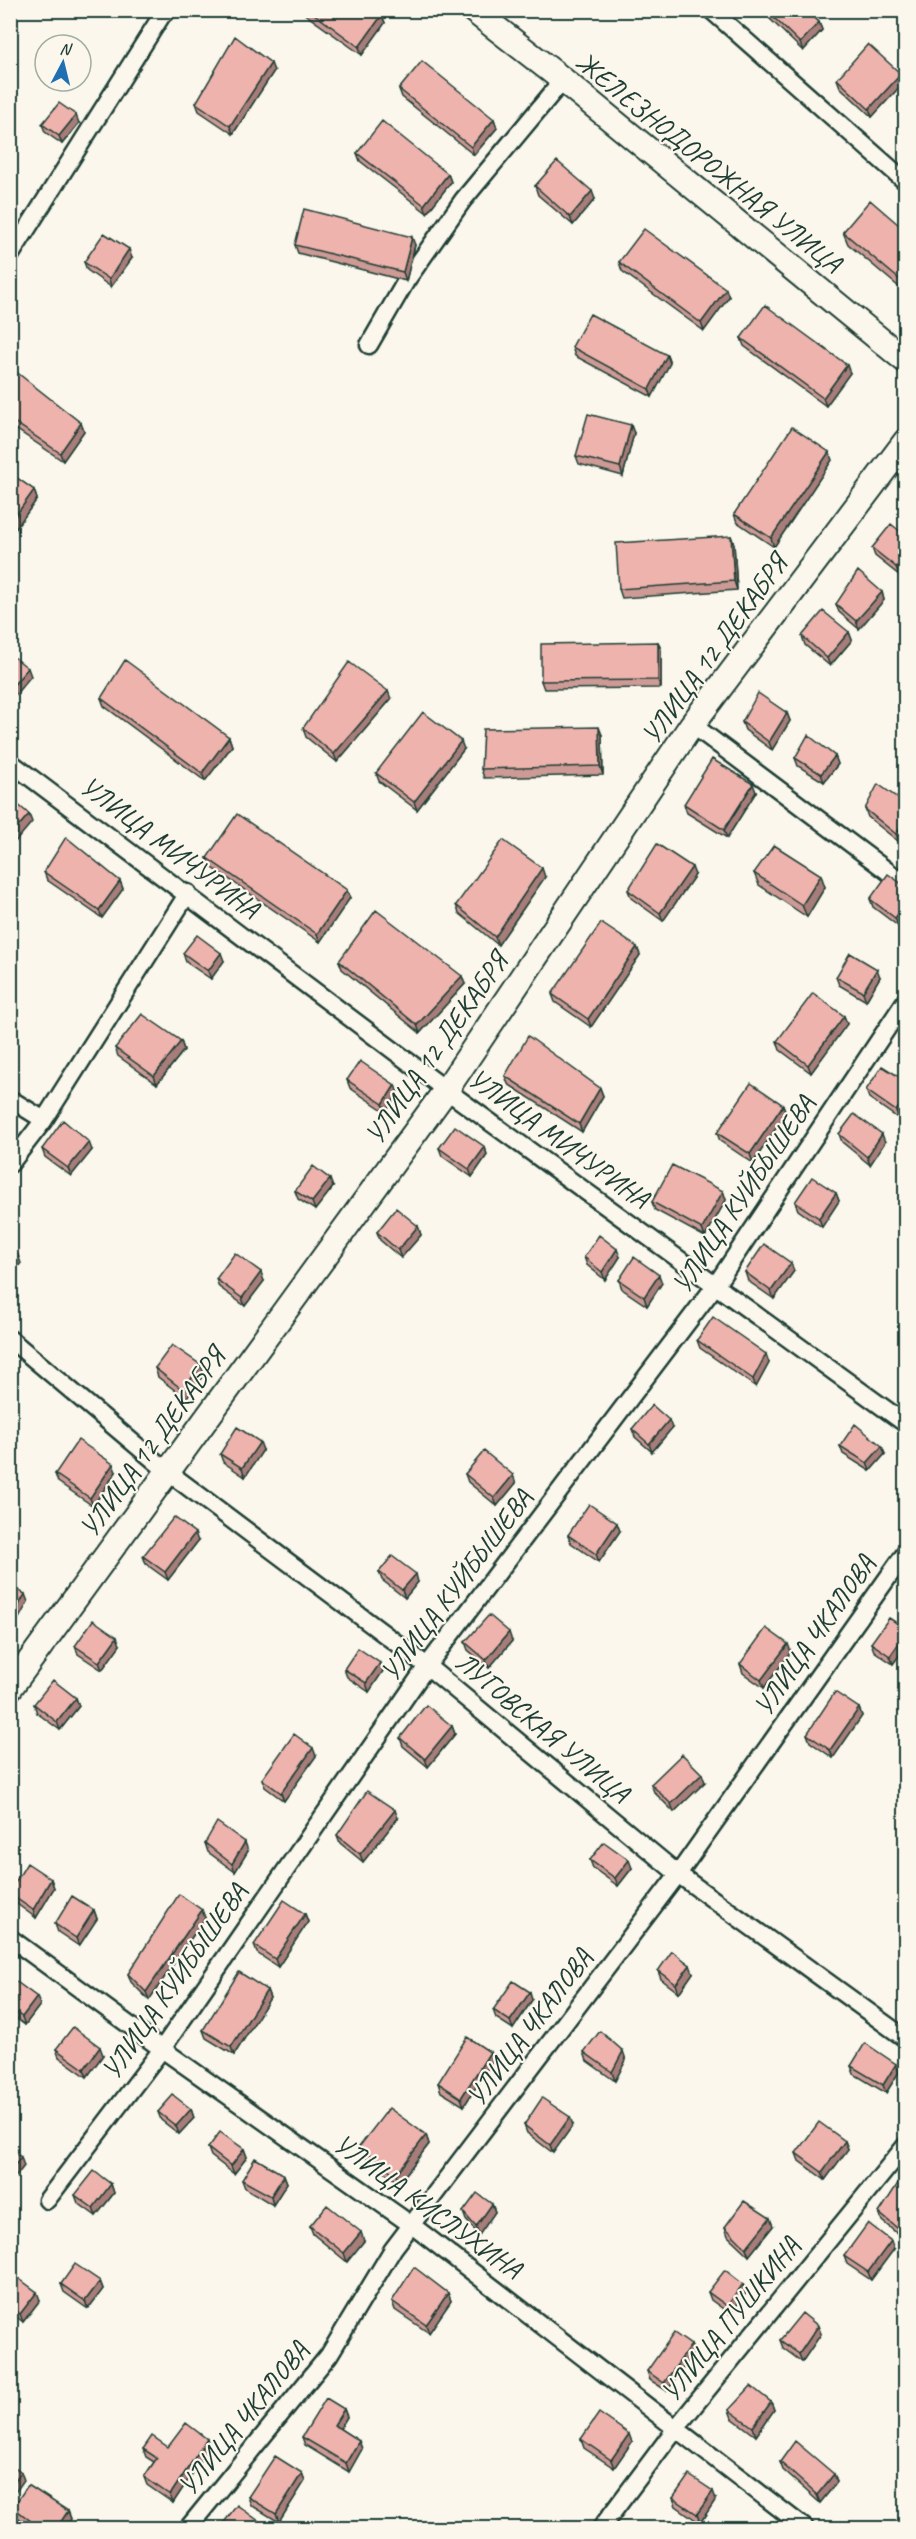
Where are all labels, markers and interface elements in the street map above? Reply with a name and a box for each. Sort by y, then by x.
north arrow [33,33,93,93]
text: N [59,39,74,60]
street label: ЖЕЛЕЗНОДОРОЖНАЯ УЛИЦА [569,44,851,281]
street label: УЛИЦА 12 ДЕКАБРЯ [633,544,797,751]
street label: УЛИЦА МИЧУРИНА [73,768,268,927]
street label: УЛИЦА 12 ДЕКАБРЯ [357,942,517,1151]
street label: УЛИЦА МИЧУРИНА [462,1061,658,1217]
street label: УЛИЦА КУЙБЫШЕВА [664,1087,823,1300]
street label: УЛИЦА 12 ДЕКАБРЯ [71,1337,235,1544]
street label: УЛИЦА КУЙБЫШЕВА [372,1481,540,1688]
street label: УЛИЦА ЧКАЛОВА [746,1547,883,1722]
street label: ЛУГОВСКАЯ УЛИЦА [449,1644,639,1811]
street label: УЛИЦА КУЙБЫШЕВА [93,1875,255,2086]
street label: УЛИЦА ЧКАЛОВА [458,1940,600,2113]
street label: УЛИЦА КИСЛУХИНА [327,2126,530,2287]
street label: УЛИЦА ПУШКИНА [653,2229,808,2409]
street label: УЛИЦА ЧКАЛОВА [170,2333,316,2502]

